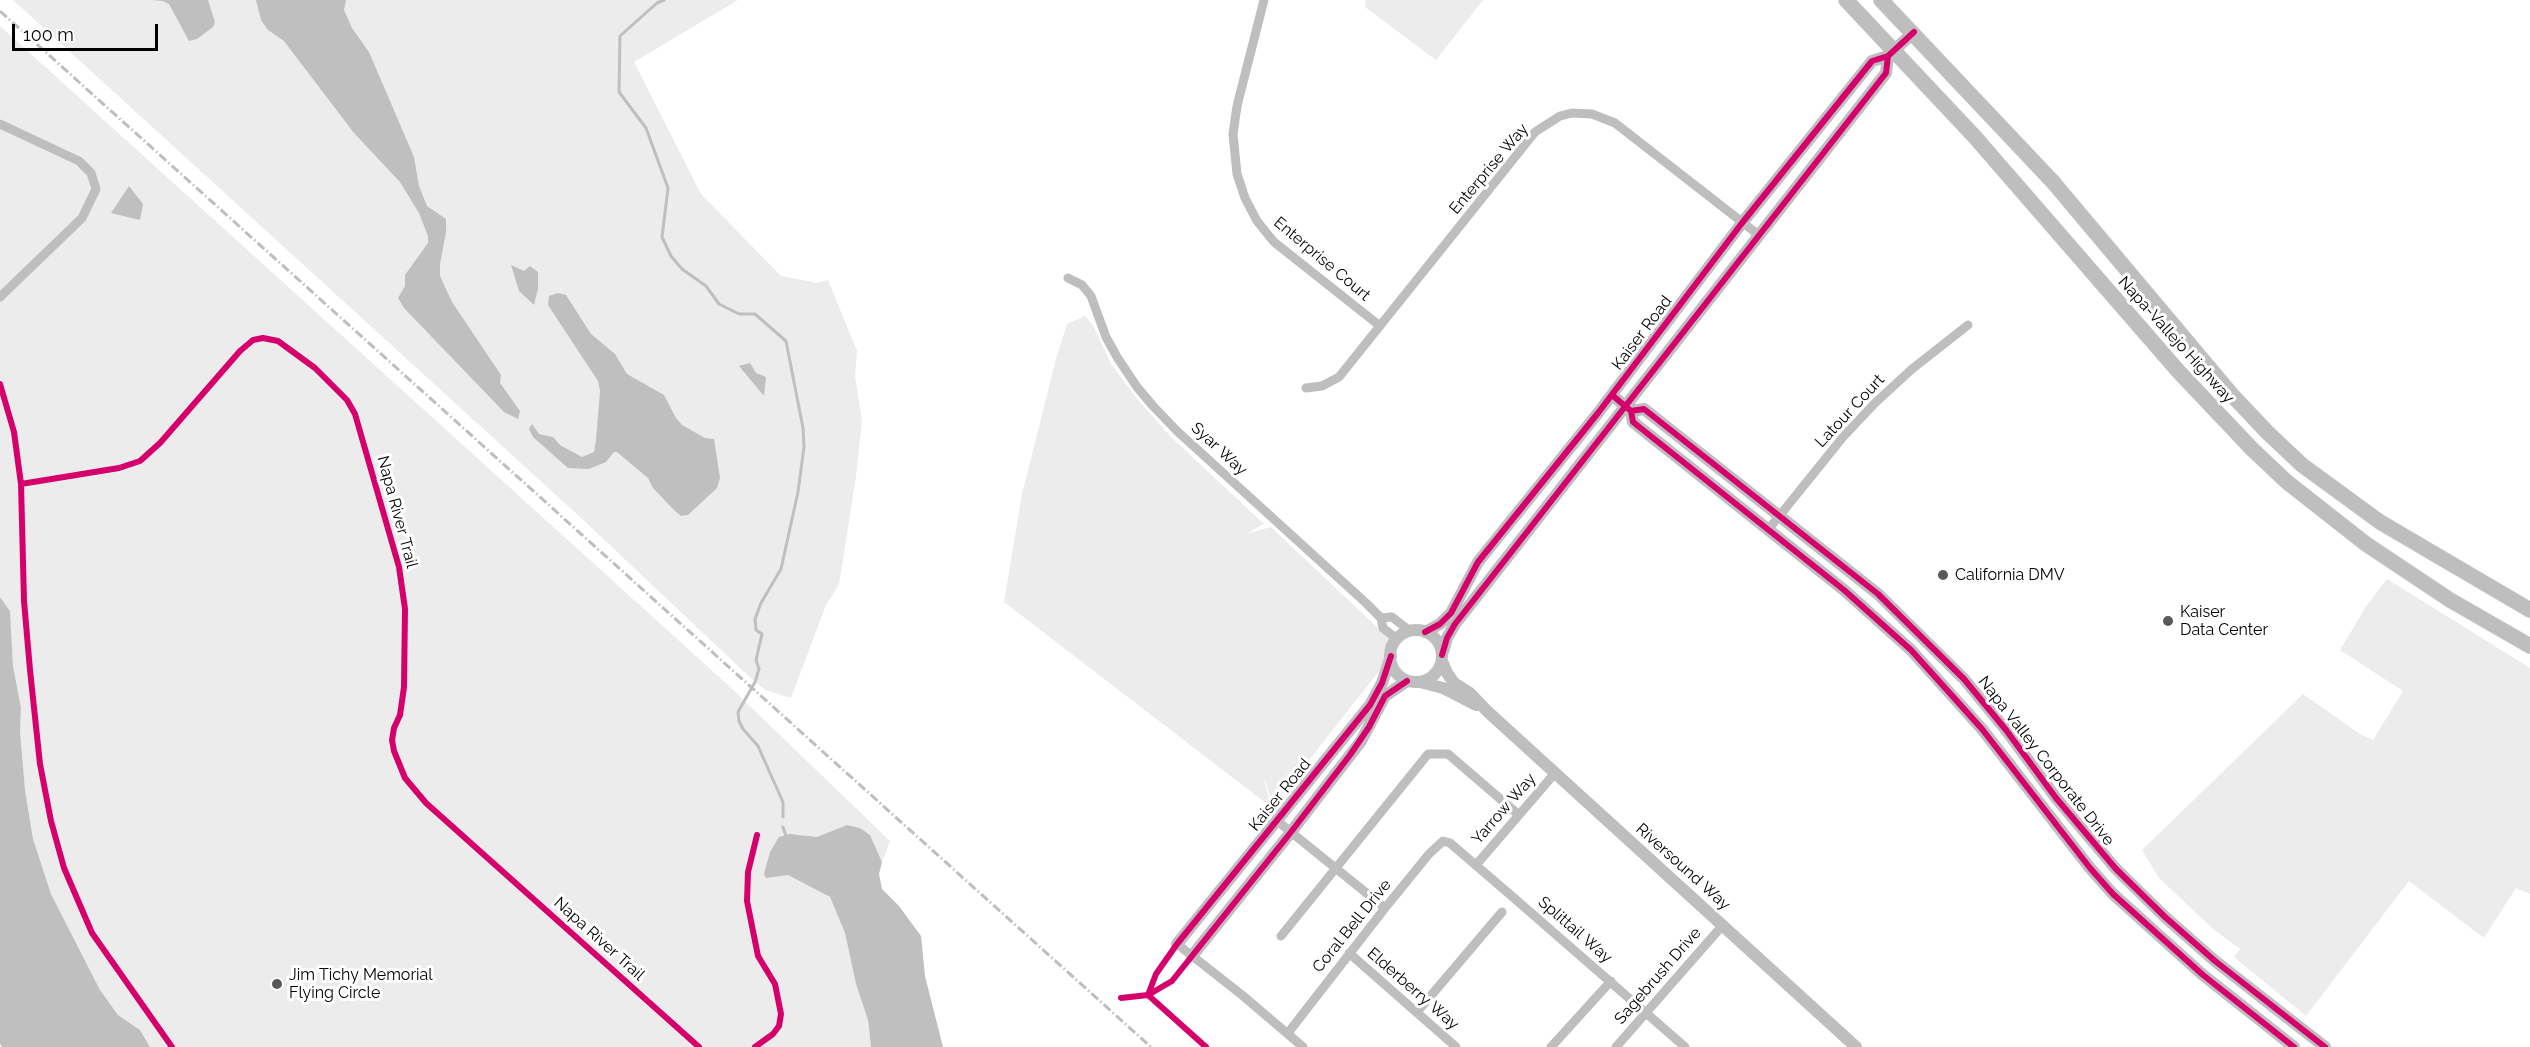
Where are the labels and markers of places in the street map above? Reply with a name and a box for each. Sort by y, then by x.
place label: California DMV [1955,565,2065,585]
marker: California DMV [1936,568,1950,582]
place label: Kaiser Data Center [2180,602,2268,640]
marker: Kaiser Data Center [2161,614,2175,628]
place label: Jim Tichy Memorial Flying Circle [289,965,433,1003]
marker: Jim Tichy Memorial Flying Circle [270,977,284,991]

